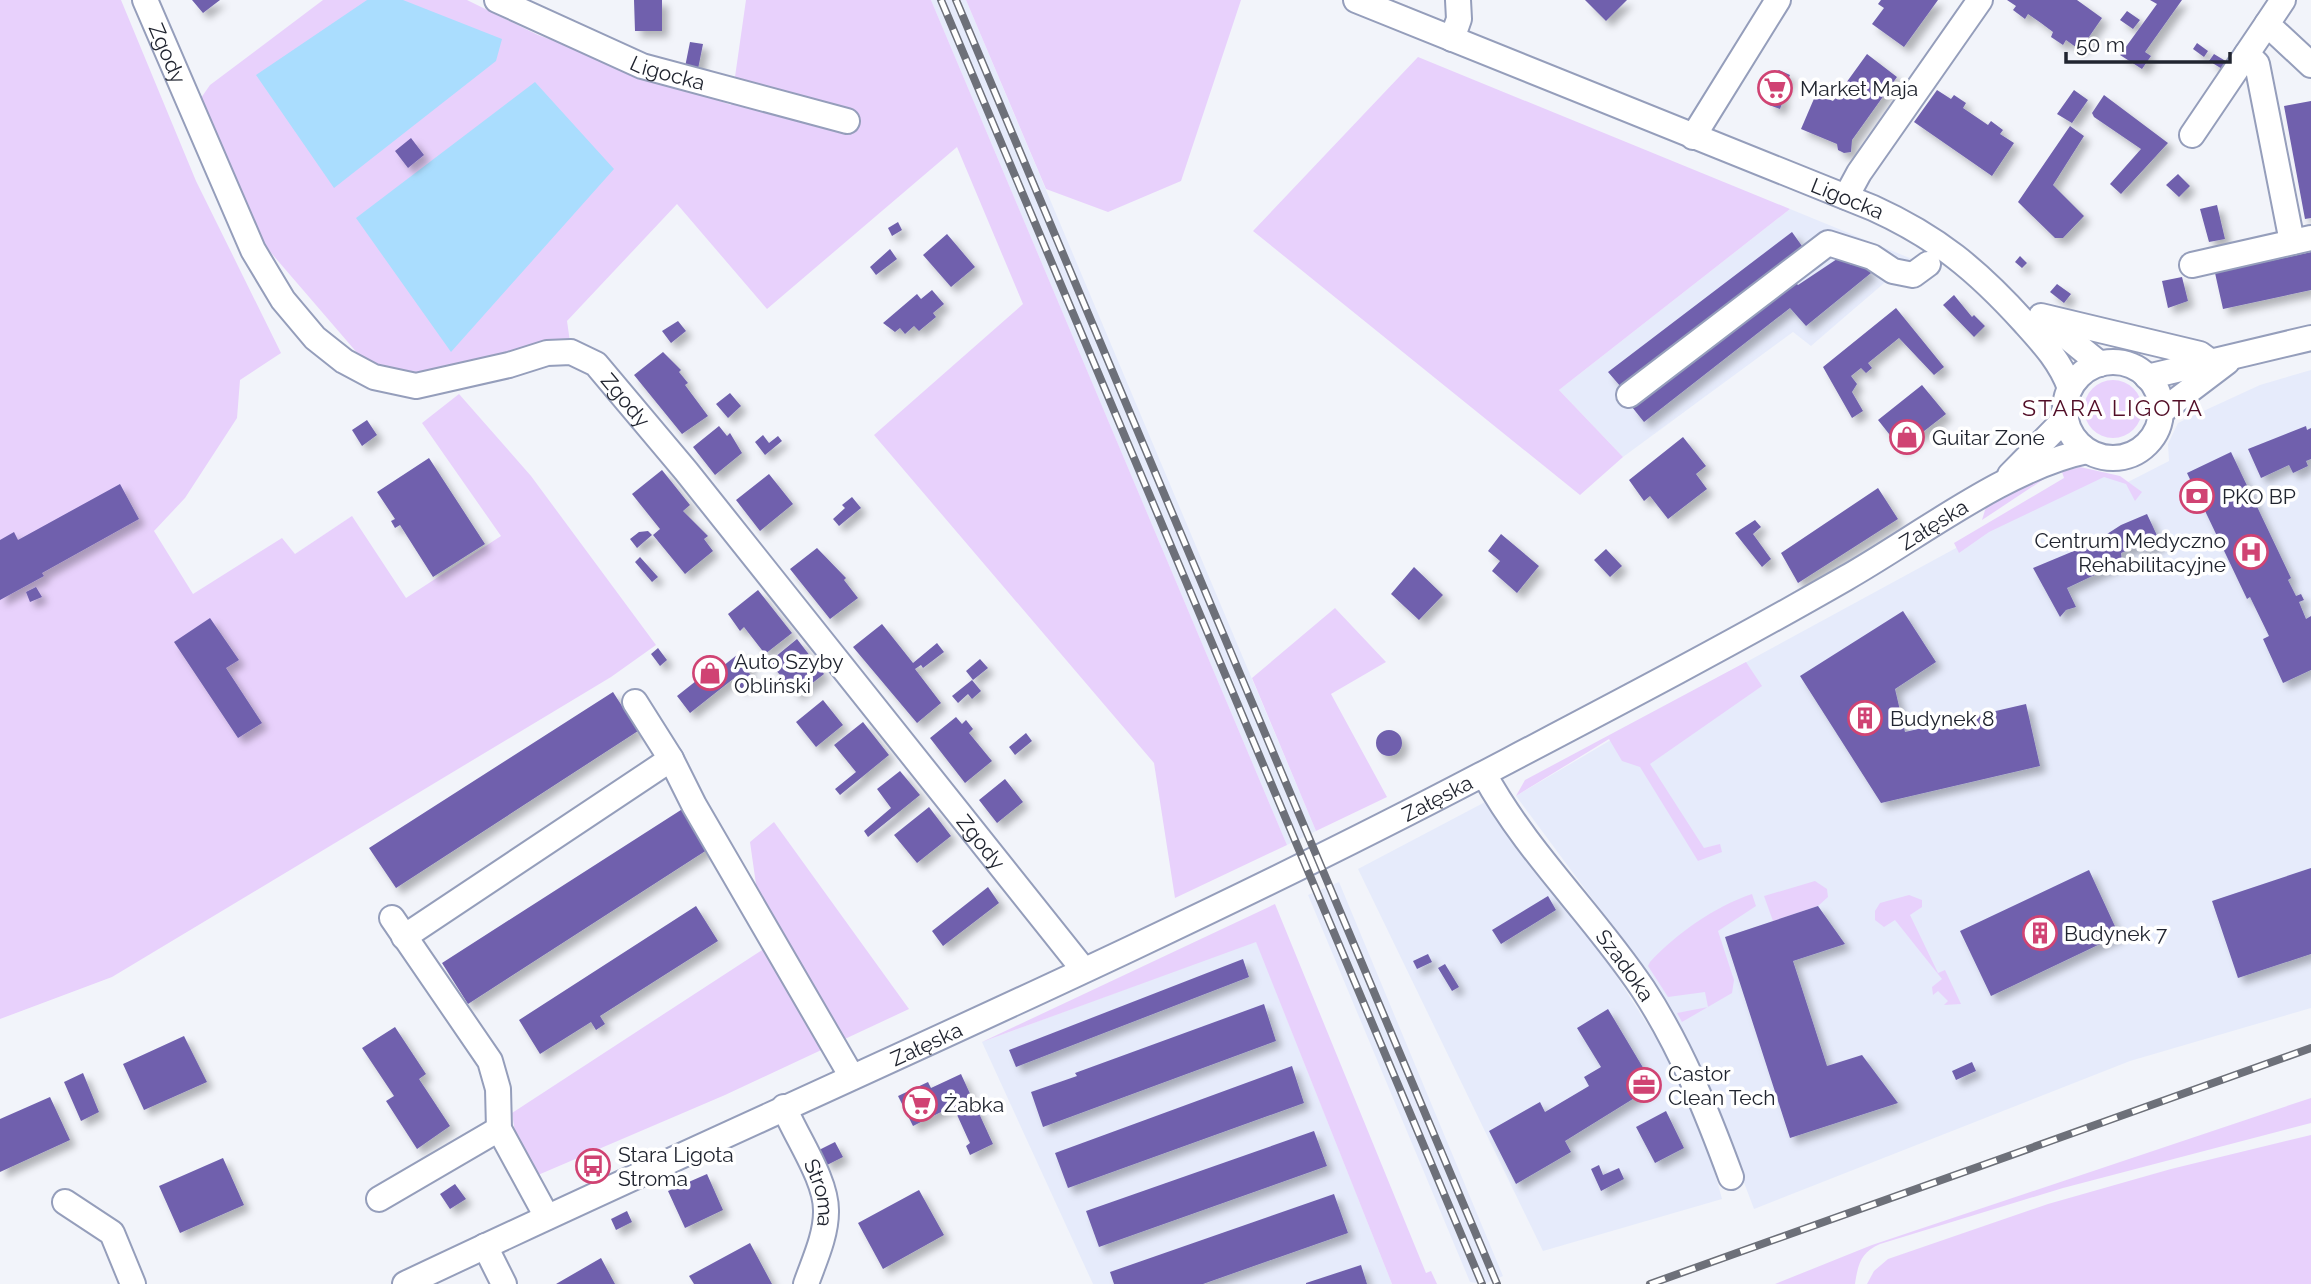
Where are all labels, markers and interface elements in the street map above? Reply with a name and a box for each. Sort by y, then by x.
street label: Zgody [144,19,192,87]
scale bar [2066,21,2230,65]
text: 50 m [2076,32,2125,57]
street label: Ligocka [626,50,708,95]
supermarket icon: Market Maja [1756,69,1794,107]
place label: Market Maja [1800,76,1918,101]
street label: Ligocka [1808,172,1888,224]
street label: Zgody [596,368,656,432]
district label: STARA LIGOTA [2022,394,2204,421]
shop icon: Guitar Zone [1888,418,1926,456]
place label: Guitar Zone [1932,425,2045,450]
bank icon: PKO BP [2178,477,2216,515]
place label: PKO BP [2222,484,2296,509]
street label: Załęska [1895,493,1972,555]
place label: Centrum Medyczno Rehabilitacyjne [2034,528,2226,577]
hospital icon: Centrum Medyczno Rehabilitacyjne [2232,533,2270,571]
place label: Auto Szyby Obliński [734,649,844,698]
shop icon: Auto Szyby Obliński [691,654,729,692]
building icon: Budynek 8 [1846,699,1884,737]
place label: Budynek 8 [1890,706,1994,731]
street label: Załęska [1398,769,1477,826]
street label: Zgody [952,809,1011,874]
building icon: Budynek 7 [2021,914,2059,952]
place label: Budynek 7 [2064,921,2168,946]
street label: Szadoka [1591,924,1660,1006]
street label: Załęska [887,1016,966,1071]
place label: Castor Clean Tech [1668,1061,1775,1110]
office icon: Castor Clean Tech [1625,1066,1663,1104]
supermarket icon: Żabka [901,1085,939,1123]
place label: Żabka [944,1092,1004,1117]
place label: Stara Ligota Stroma [618,1142,734,1191]
bus stop icon: Stara Ligota Stroma [574,1147,612,1185]
street label: Stroma [799,1155,839,1228]

